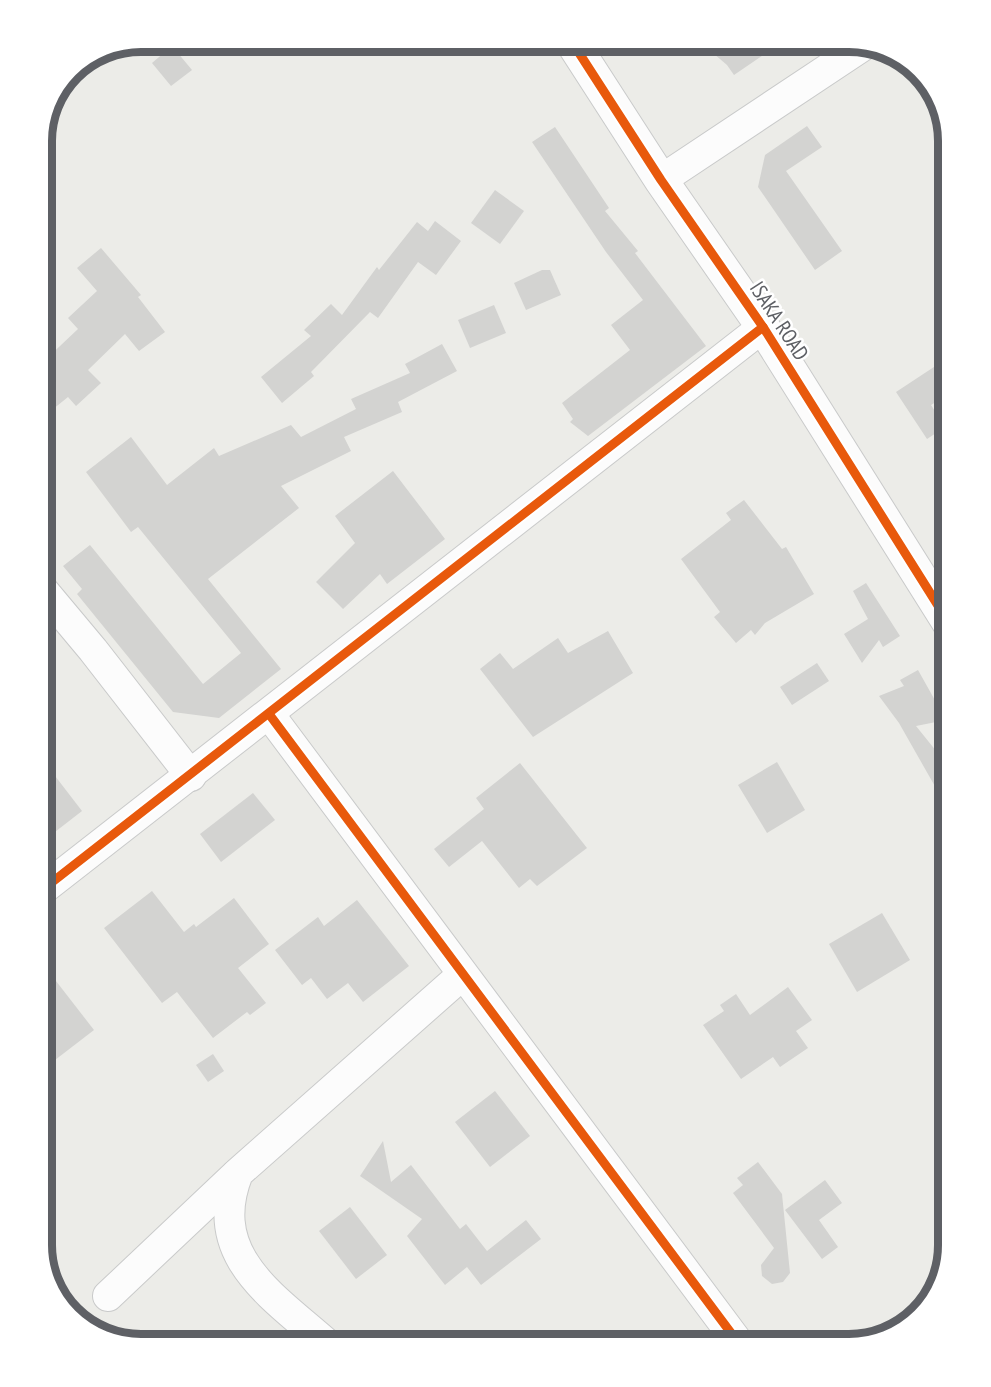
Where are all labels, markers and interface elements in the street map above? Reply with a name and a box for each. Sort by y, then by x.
street label: ISAKA ROAD [744,276,815,365]

